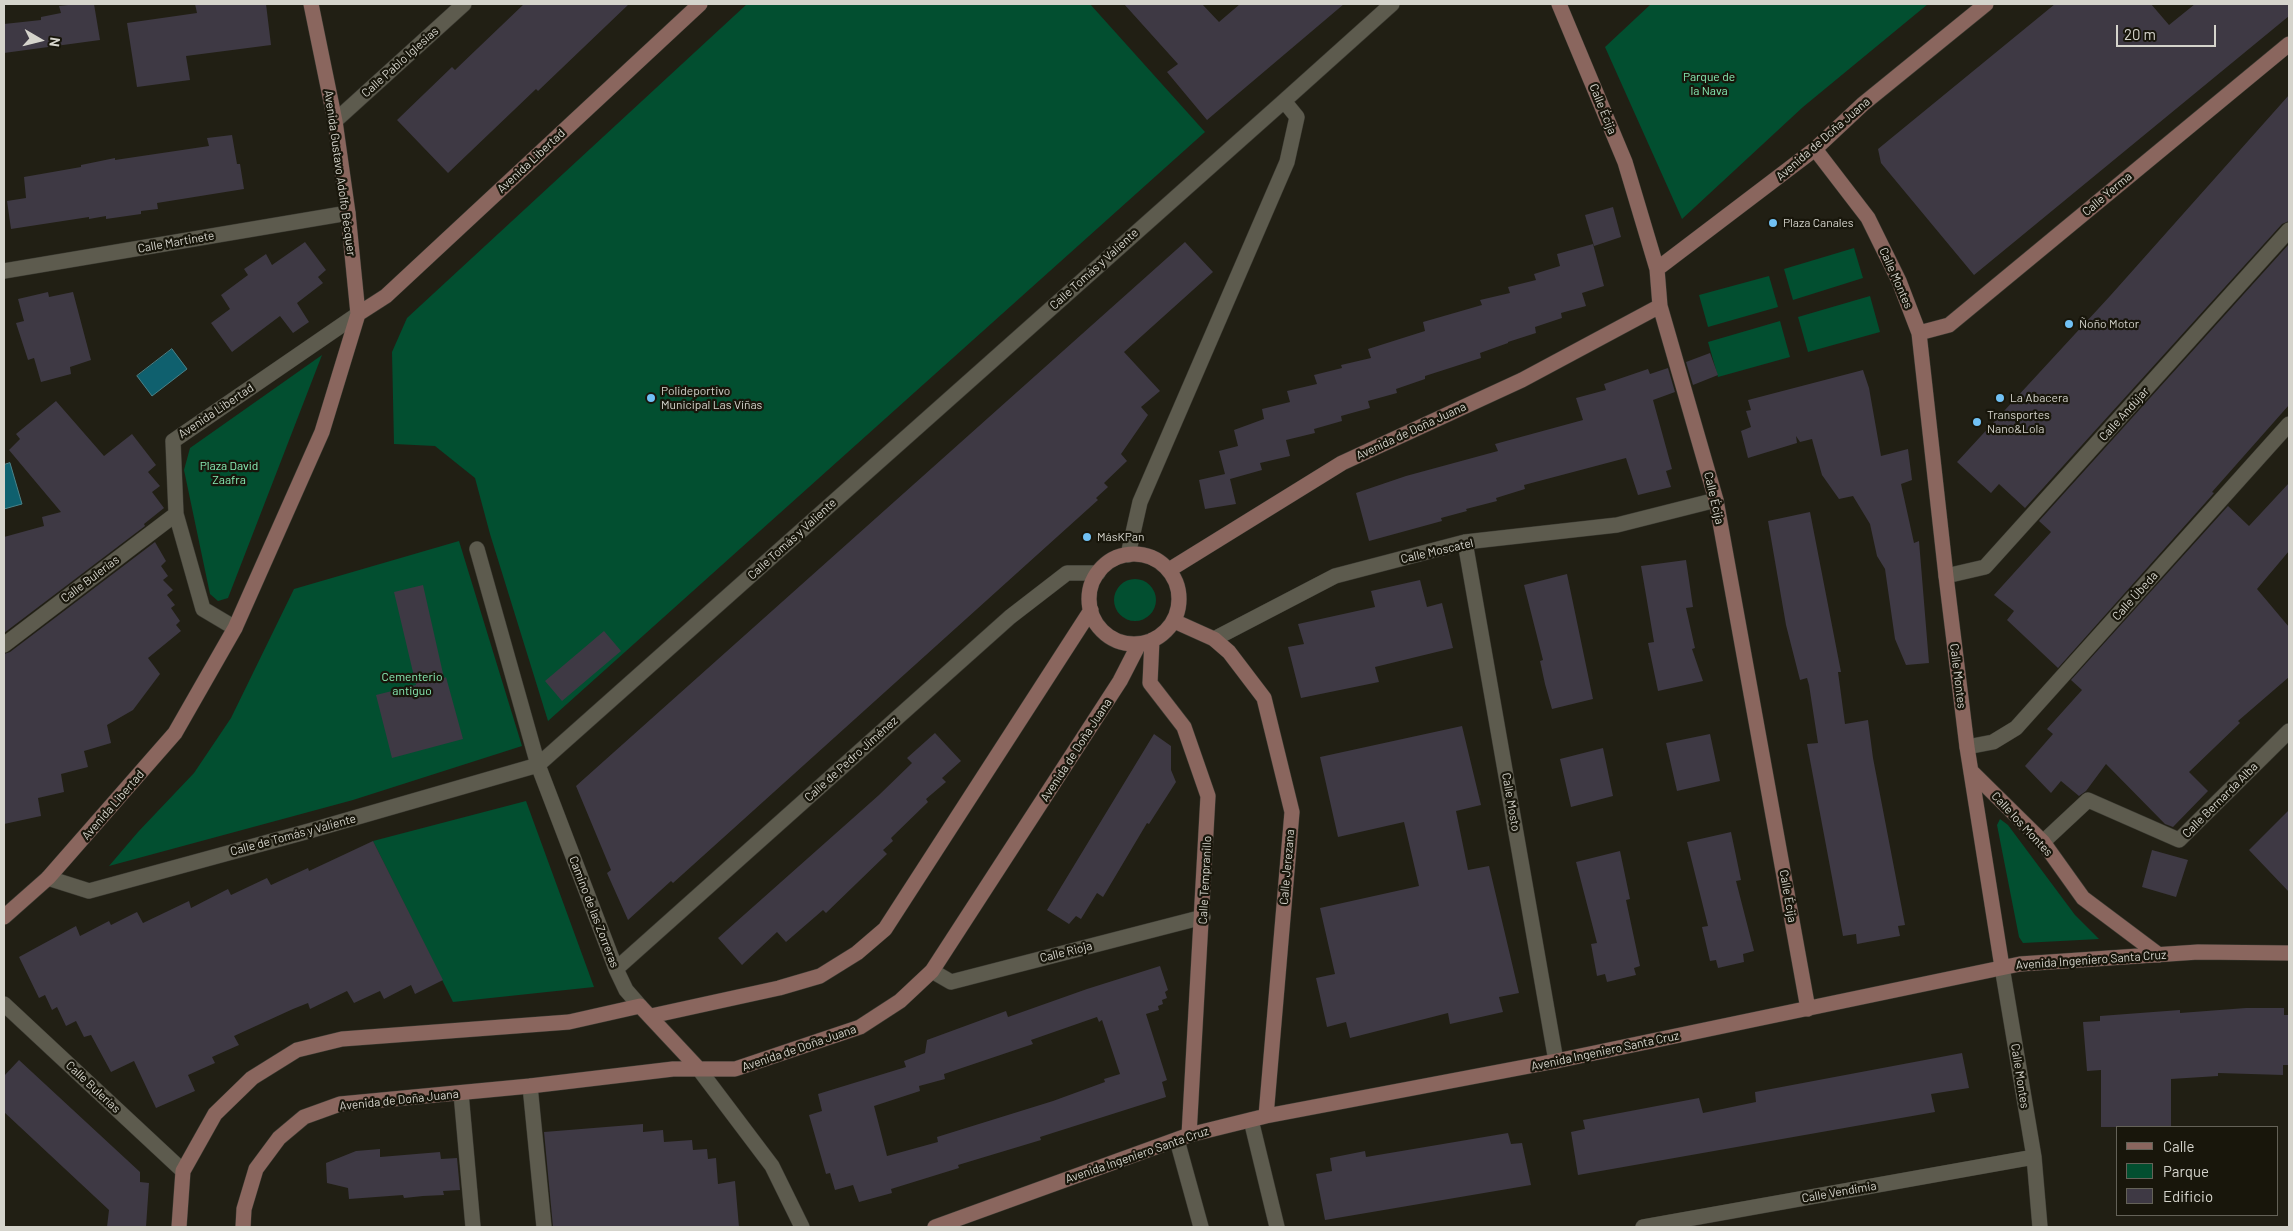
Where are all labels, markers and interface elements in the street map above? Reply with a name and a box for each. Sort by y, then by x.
north arrow [15,15,65,65]
scale bar [2118,15,2218,47]
street label: Calle Pablo Iglesias [359,24,441,100]
text: 20 m [2124,25,2156,43]
text: N [46,36,64,48]
park label: Parque de la Nava [1683,70,1735,98]
street label: Calle Écija [1586,82,1620,136]
street label: Avenida Gustavo Adolfo Bécquer [321,89,359,257]
street label: Avenida de Doña Juana [1773,94,1873,184]
street label: Avenida Libertad [494,126,568,196]
street label: Calle Yerma [2079,169,2135,219]
place label: Plaza Canales [1783,216,1854,230]
marker: Plaza Canales [1767,217,1779,229]
street label: Calle Tomás y Valiente [1047,225,1141,313]
street label: Calle Martinete [137,228,215,256]
street label: Calle Montes [1876,245,1916,311]
place label: Ñoño Motor [2079,317,2139,331]
marker: Ñoño Motor [2063,318,2075,330]
street label: Avenida Libertad [176,380,256,442]
place label: Polideportivo Municipal Las Viñas [661,384,762,412]
street label: Calle Andújar [2096,384,2152,444]
place label: La Abacera [2010,391,2068,405]
marker: Polideportivo Municipal Las Viñas [645,392,657,404]
marker: La Abacera [1994,392,2006,404]
street label: Avenida de Doña Juana [1354,399,1468,463]
place label: Transportes Nano&Lola [1987,408,2050,436]
marker: Transportes Nano&Lola [1971,416,1983,428]
park label: Plaza David Zaafra [200,459,258,487]
street label: Calle Écija [1701,470,1727,526]
street label: Calle Tomás y Valiente [745,495,839,583]
place label: MásKPan [1097,530,1144,544]
marker: MásKPan [1081,531,1093,543]
street label: Calle Moscatel [1399,536,1475,566]
street label: Calle Bulerías [58,552,122,606]
street label: Calle Úbeda [2109,569,2161,623]
street label: Calle Montes [1947,643,1969,709]
park label: Cementerio antiguo [382,670,442,698]
street label: Avenida de Doña Juana [1037,696,1115,804]
street label: Calle de Pedro Jiménez [801,713,901,805]
street label: Calle Bernarda Alba [2179,759,2261,841]
street label: Avenida Libertad [79,767,147,843]
street label: Calle Mosto [1499,772,1523,832]
street label: Calle los Montes [1988,789,2056,859]
street label: Calle de Tomás y Valiente [229,811,357,859]
street label: Calle Jerezana [1277,829,1297,905]
street label: Calle Tempranillo [1195,835,1215,925]
street label: Camino de las Zorreras [566,854,622,970]
street label: Calle Écija [1776,869,1800,923]
street label: Calle Rioja [1038,939,1094,965]
street label: Avenida Ingeniero Santa Cruz [2015,948,2167,972]
street label: Avenida de Doña Juana [740,1022,858,1074]
street label: Avenida Ingeniero Santa Cruz [1530,1028,1680,1074]
street label: Calle Montes [2008,1043,2032,1109]
street label: Calle Bulerías [63,1058,123,1116]
street label: Avenida de Doña Juana [339,1087,459,1113]
street label: Avenida Ingeniero Santa Cruz [1063,1124,1211,1186]
legend [2116,1126,2278,1216]
text: Calle [2163,1137,2195,1155]
text: Parque [2163,1162,2209,1180]
street label: Calle Vendimia [1801,1178,1877,1206]
text: Edificio [2163,1187,2213,1205]

